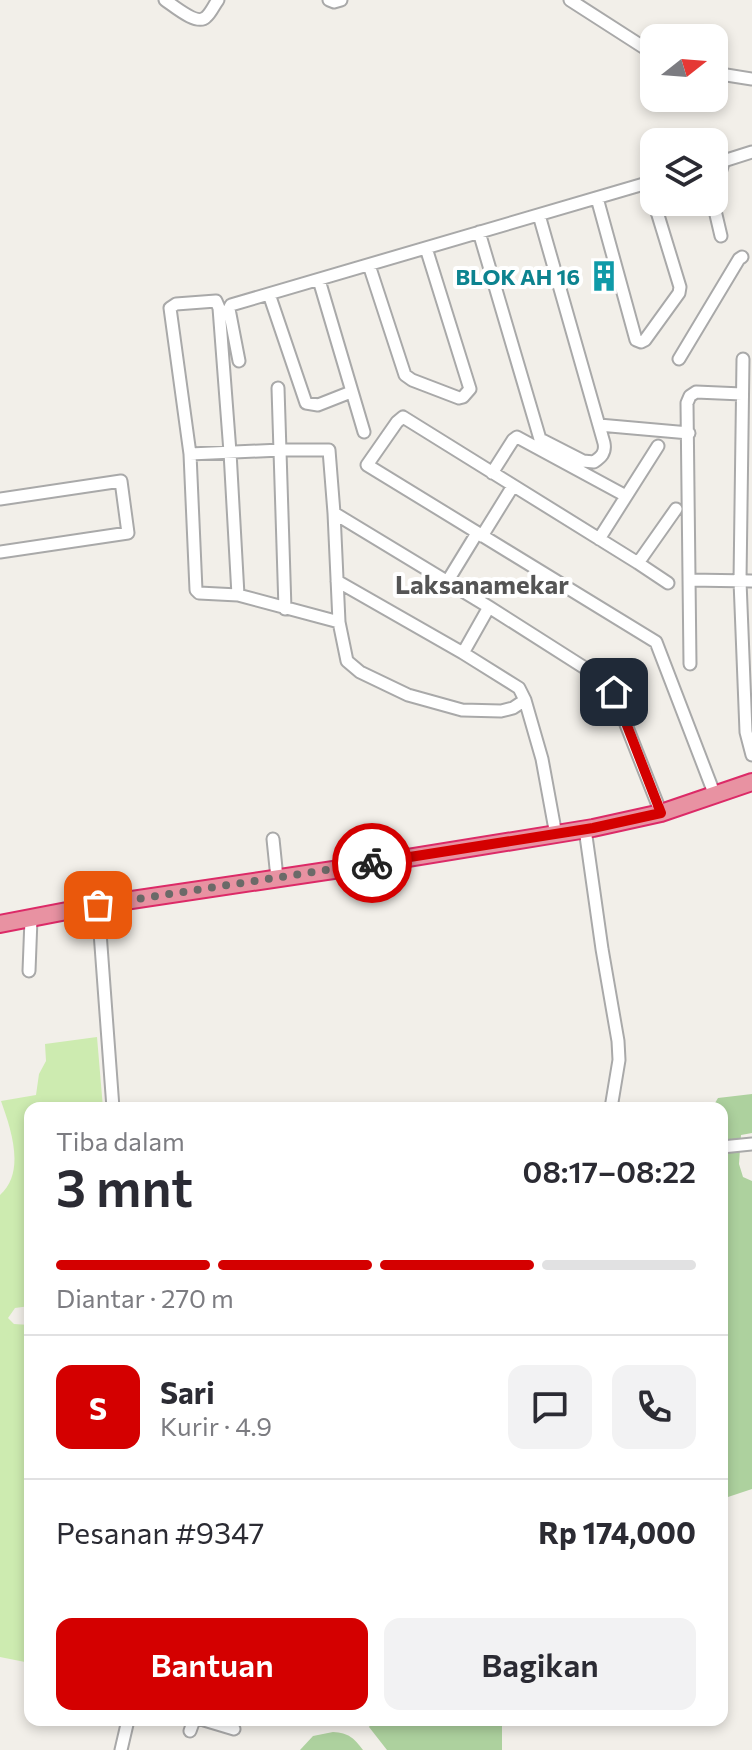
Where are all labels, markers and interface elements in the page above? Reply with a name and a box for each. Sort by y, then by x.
north arrow [640,24,728,112]
map controls [640,24,728,216]
button: layers [640,128,728,216]
building icon: BLOK AH 16 [587,259,621,293]
place label: BLOK AH 16 [456,263,580,290]
district label: Laksanamekar [395,568,569,599]
pin [580,658,648,726]
icon: home [592,670,636,714]
courier [332,823,412,903]
icon: bike [350,841,394,885]
pin [64,871,132,939]
icon: bag [76,883,120,927]
text: Tiba dalam [56,1125,185,1156]
text: 08:17–08:22 [523,1152,696,1189]
text: 3 mnt [56,1154,193,1218]
text: Diantar · 270 m [56,1282,234,1313]
button: chat [508,1365,592,1449]
button: phone [612,1365,696,1449]
text: Sari [160,1373,215,1410]
text: S [89,1389,107,1426]
text: Kurir · 4.9 [160,1410,272,1441]
text: Pesanan #9347 [56,1513,264,1550]
text: Rp 174,000 [538,1513,696,1550]
button: Bantuan [56,1618,368,1710]
button: Bagikan [384,1618,696,1710]

